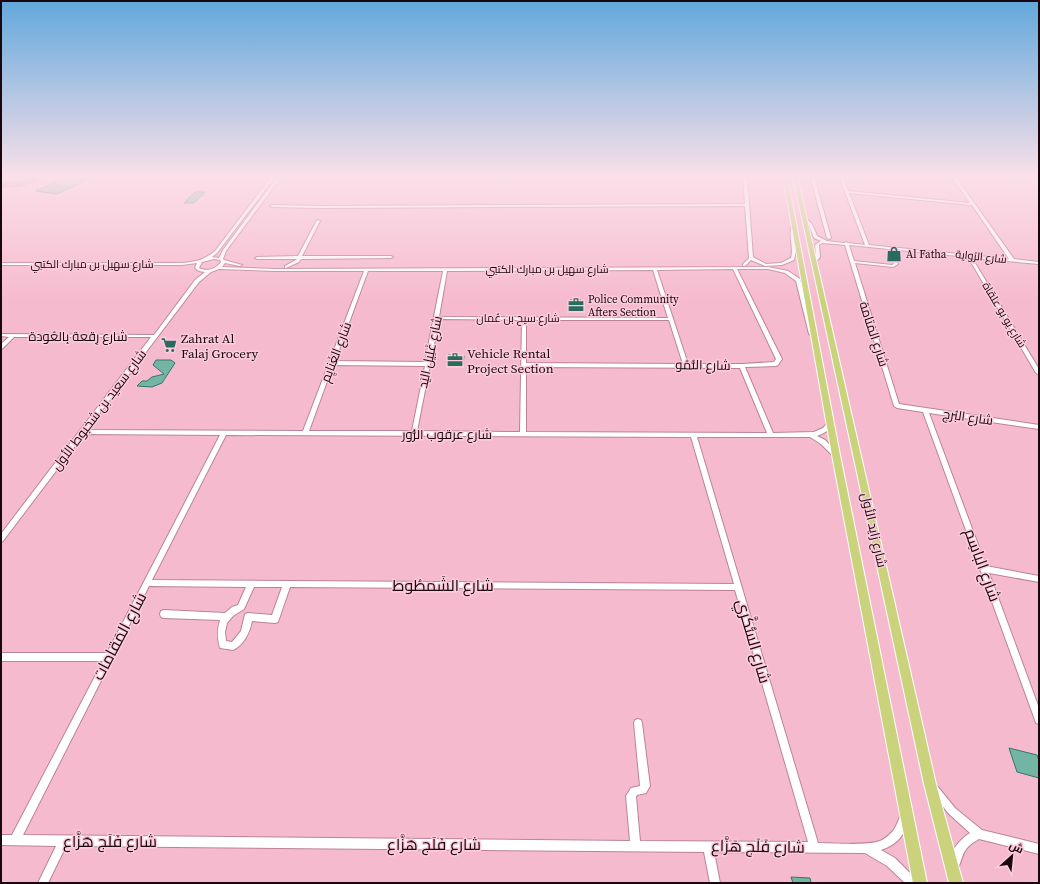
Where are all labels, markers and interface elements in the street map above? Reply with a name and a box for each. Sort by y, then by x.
shop icon: Al Fatha [885,245,903,263]
place label: Al Fatha [906,247,947,262]
street label: شارع الرُواية [955,247,1007,267]
street label: شارع سهيل بن مبارك الكتبي [30,257,154,273]
street label: شارع سهيل بن مبارك الكتبي [485,262,609,278]
street label: شارع يو بو علقاة [978,279,1030,351]
place label: Police Community Afters Section [588,292,679,320]
office icon: Police Community Afters Section [567,296,585,314]
street label: شارع المَتامة [855,299,893,369]
street label: شارع سيح بن عُمان [476,311,560,326]
street label: شارع غَلِيل اليَد [414,314,446,390]
street label: شارع الغَنايِم [317,319,356,385]
street label: شارع رِقعة بِالعُودة [29,328,127,345]
place label: Zahrat Al Falaj Grocery [181,330,259,362]
supermarket icon: Zahrat Al Falaj Grocery [160,336,178,354]
place label: Vehicle Rental Project Section [467,345,554,377]
street label: شارع سعيد بن شخبوط الأول [48,346,150,474]
office icon: Vehicle Rental Project Section [446,351,464,369]
street label: شارع النُّمُو [675,356,731,374]
street label: شارع البُرج [942,405,994,429]
street label: شارع عرقوب الزُّور [401,426,492,443]
street label: شارع زايد الأول [857,491,891,569]
street label: شارع الباسِم [959,525,1006,605]
street label: شارع الشَمطُوط [392,574,494,597]
street label: شارع المَقامات [87,588,152,684]
street label: شارع السُّكَّري [729,596,777,687]
street label: شارع فَلَج هَزَّاع [63,830,157,853]
street label: شارع فَلَج هَزَّاع [387,833,481,856]
street label: شارع فَلَج هَزَّاع [711,834,805,859]
north arrow [992,836,1032,876]
text: ش [1007,838,1026,857]

